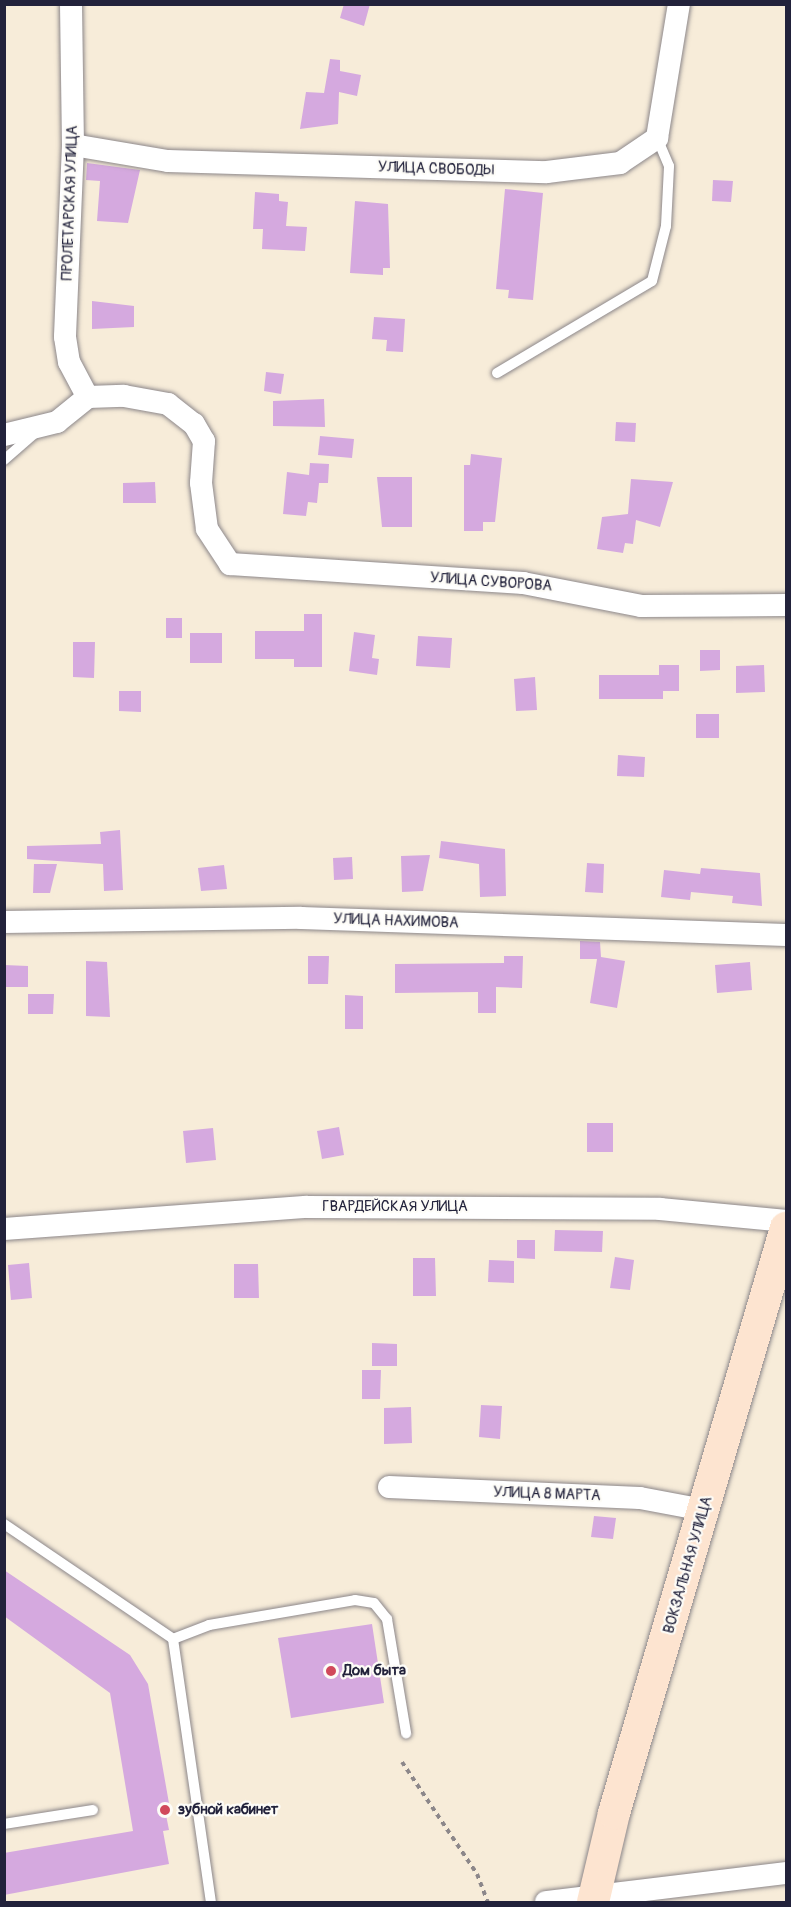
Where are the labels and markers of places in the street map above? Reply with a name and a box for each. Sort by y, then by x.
place label: Дом быта [343,1662,406,1680]
marker: Дом быта [324,1664,338,1678]
marker: зубной кабинет [156,1801,174,1819]
place label: зубной кабинет [178,1801,278,1819]

